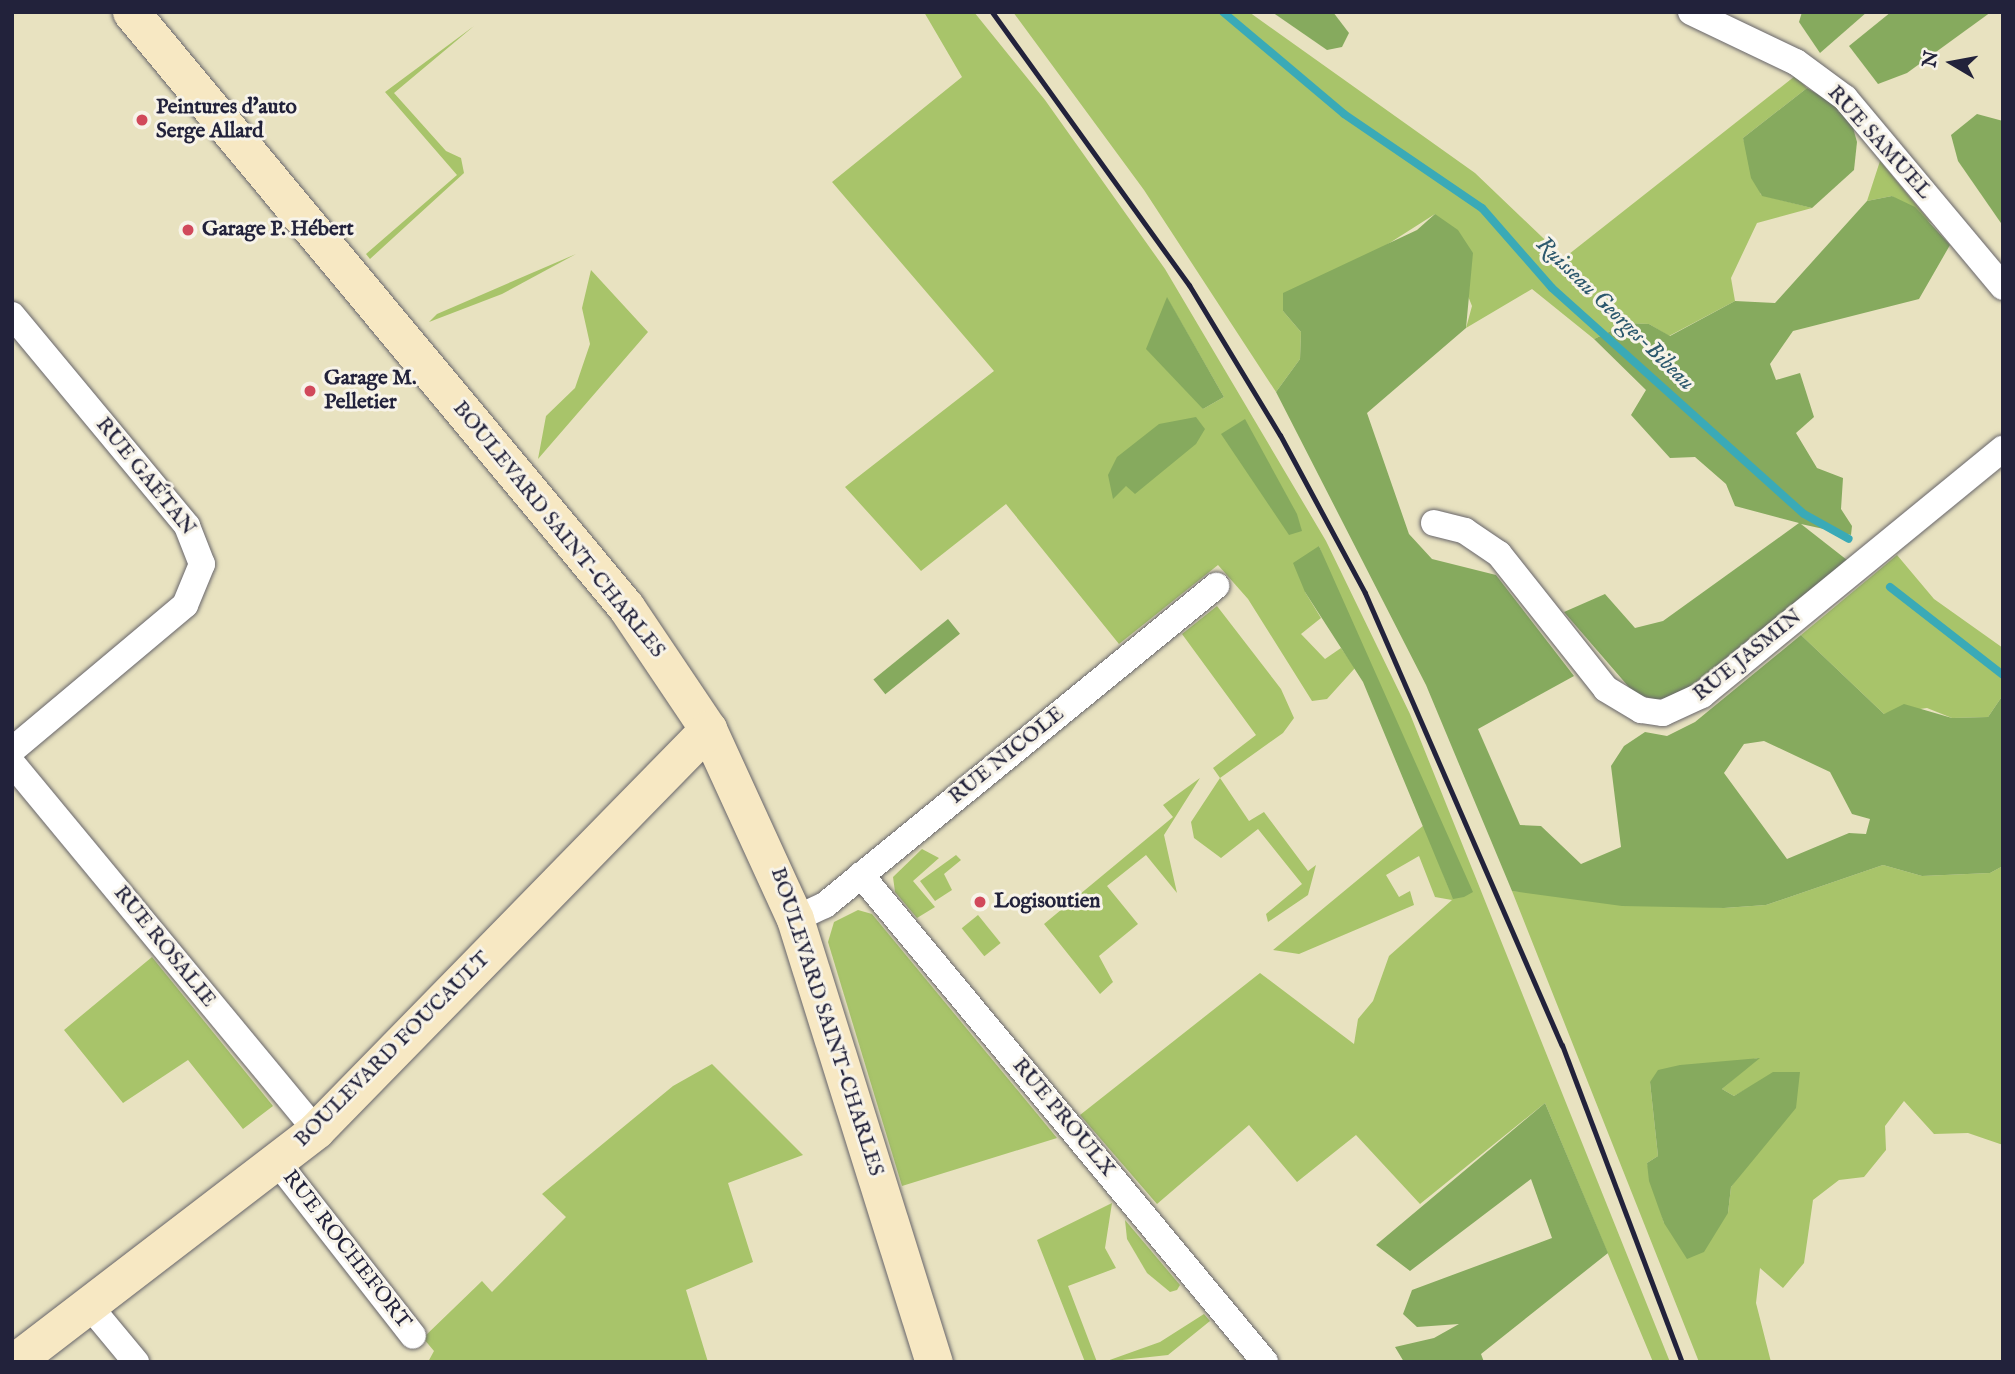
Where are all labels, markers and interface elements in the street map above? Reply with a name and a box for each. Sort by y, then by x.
north arrow [1917,28,1987,98]
text: N [1918,49,1945,70]
street label: RUE SAMUEL [1821,81,1937,205]
place label: Peintures d'auto Serge Allard [156,95,297,145]
marker: Peintures d'auto Serge Allard [134,112,150,128]
place label: Garage P. Hébert [202,217,354,243]
marker: Garage P. Hébert [180,222,196,238]
water label: Ruisseau Georges-Bibeau [1530,231,1700,397]
place label: Garage M. Pelletier [324,366,416,416]
marker: Garage M. Pelletier [302,383,318,399]
street label: BOULEVARD SAINT-CHARLES [447,397,669,663]
street label: RUE GAÉTAN [90,413,200,541]
street label: RUE JASMIN [1689,605,1807,707]
street label: RUE NICOLE [944,702,1070,810]
street label: BOULEVARD SAINT-CHARLES [764,865,888,1179]
street label: RUE ROSALIE [107,881,221,1013]
place label: Logisoutien [994,889,1101,915]
marker: Logisoutien [972,894,988,910]
street label: BOULEVARD FOUCAULT [290,947,496,1153]
street label: RUE PROULX [1006,1054,1120,1182]
street label: RUE ROCHEFORT [276,1166,416,1334]

